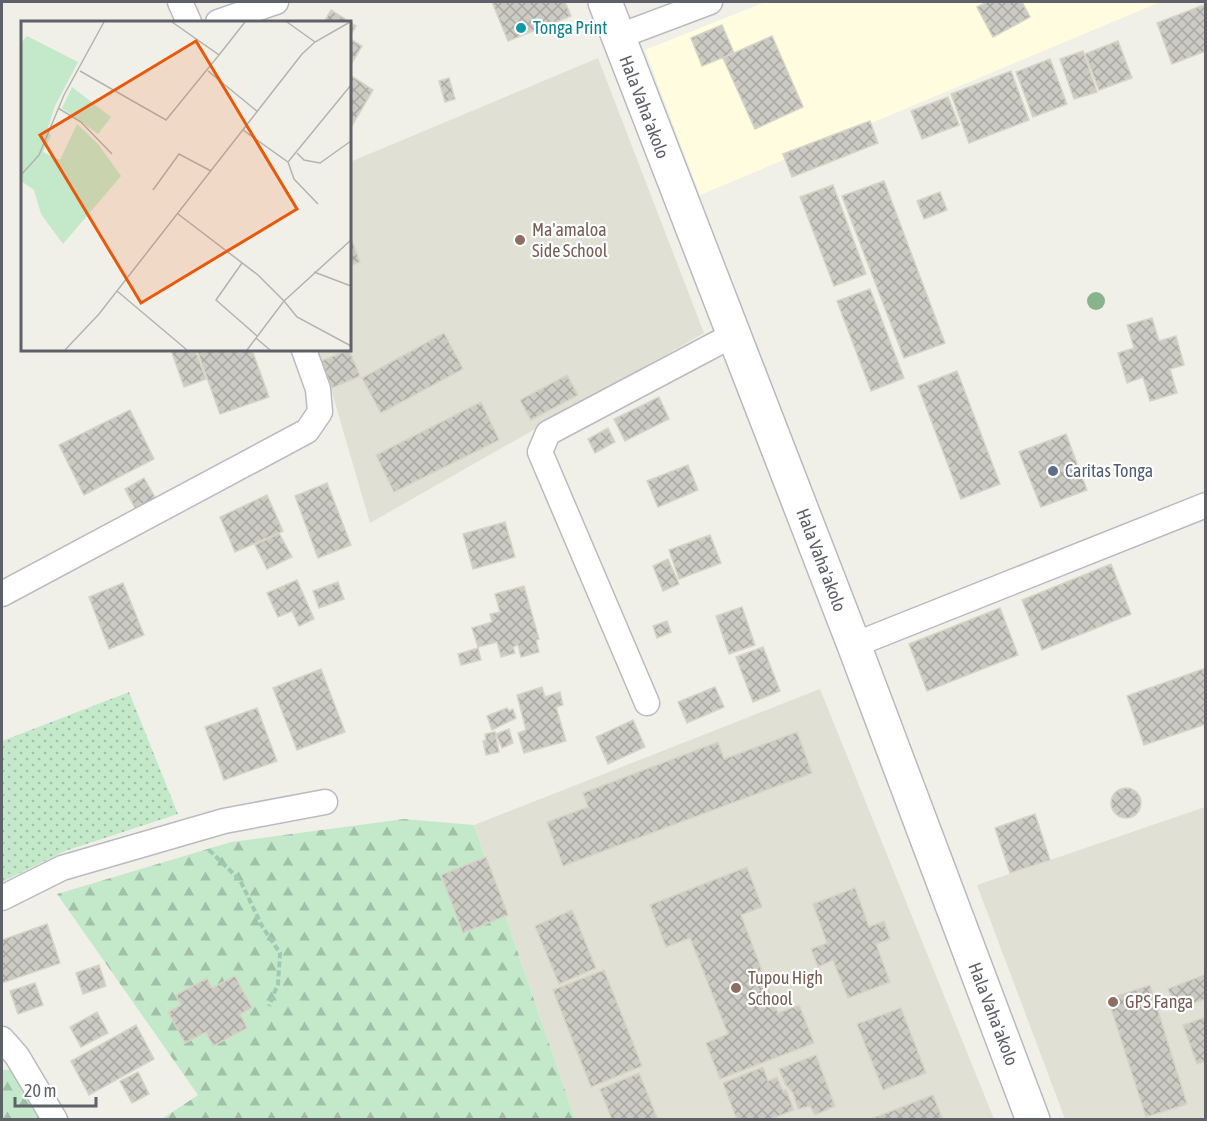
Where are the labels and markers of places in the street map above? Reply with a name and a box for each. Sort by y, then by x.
place label: Tonga Print [533,17,607,38]
marker: Tonga Print [514,21,528,35]
place label: Ma'amaloa Side School [532,219,608,261]
marker: Ma'amaloa Side School [513,233,527,247]
place label: Caritas Tonga [1065,460,1153,481]
marker: Caritas Tonga [1046,464,1060,478]
place label: Tupou High School [748,967,823,1009]
marker: Tupou High School [729,981,743,995]
place label: GPS Fanga [1125,991,1193,1012]
marker: GPS Fanga [1106,995,1120,1009]

